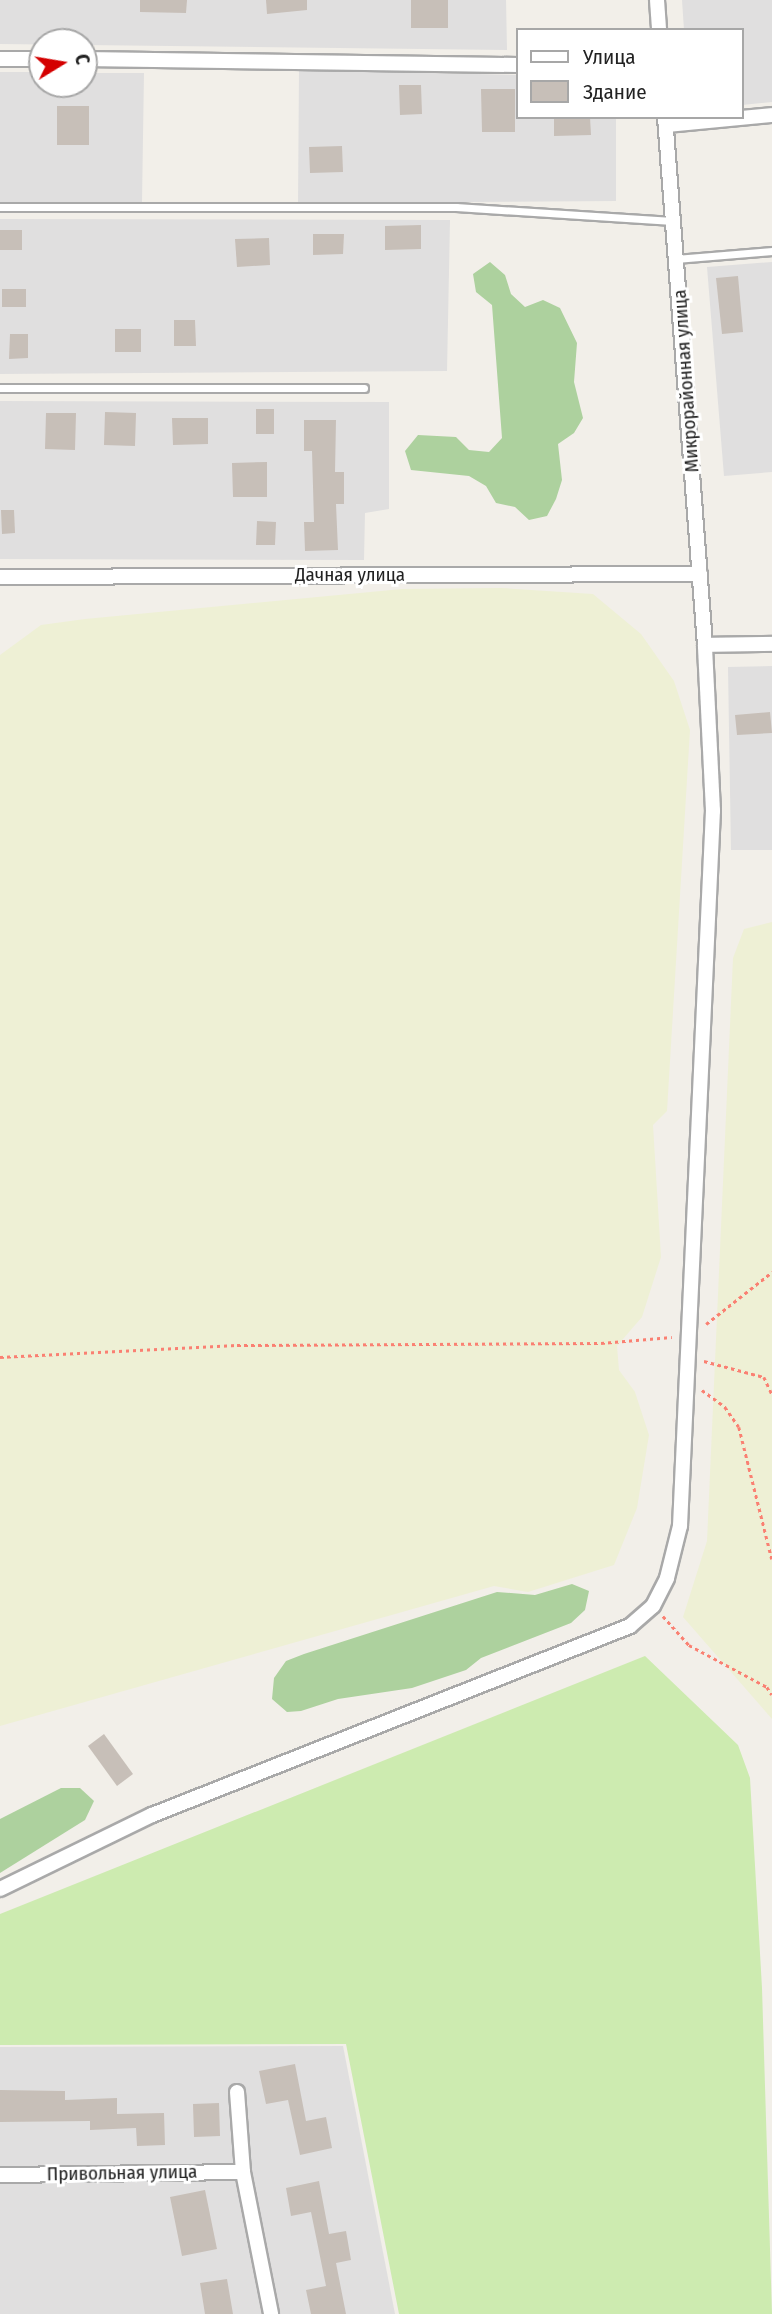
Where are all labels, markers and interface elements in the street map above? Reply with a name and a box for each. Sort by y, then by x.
north arrow [28,28,98,98]
legend [516,28,744,119]
text: Улица [583,44,636,70]
text: С [70,52,94,66]
text: Здание [583,79,647,105]
street label: Микрорайонная улица [668,289,704,473]
street label: Дачная улица [295,564,405,586]
street label: Привольная улица [47,2160,197,2186]

